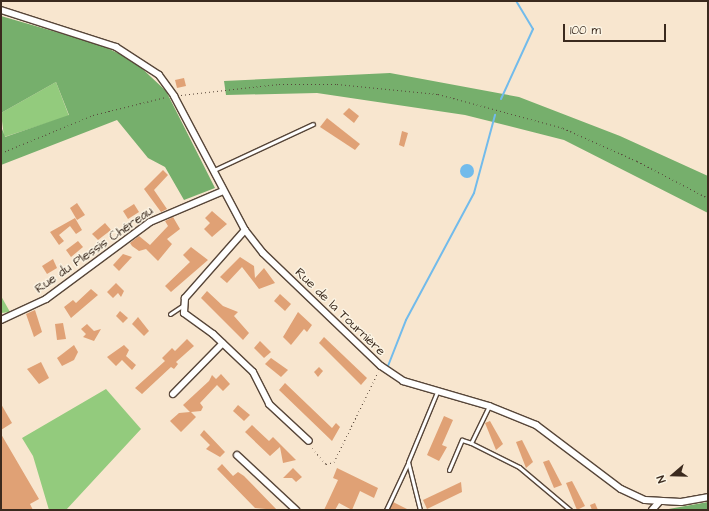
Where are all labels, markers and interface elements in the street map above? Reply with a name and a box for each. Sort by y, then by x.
scale bar [565,16,668,42]
text: 100 m [570,22,601,39]
street label: Rue du Plessis Chéreau [32,203,156,297]
street label: Rue de la Tournière [292,265,388,359]
north arrow [653,455,693,495]
text: N [653,473,669,485]

